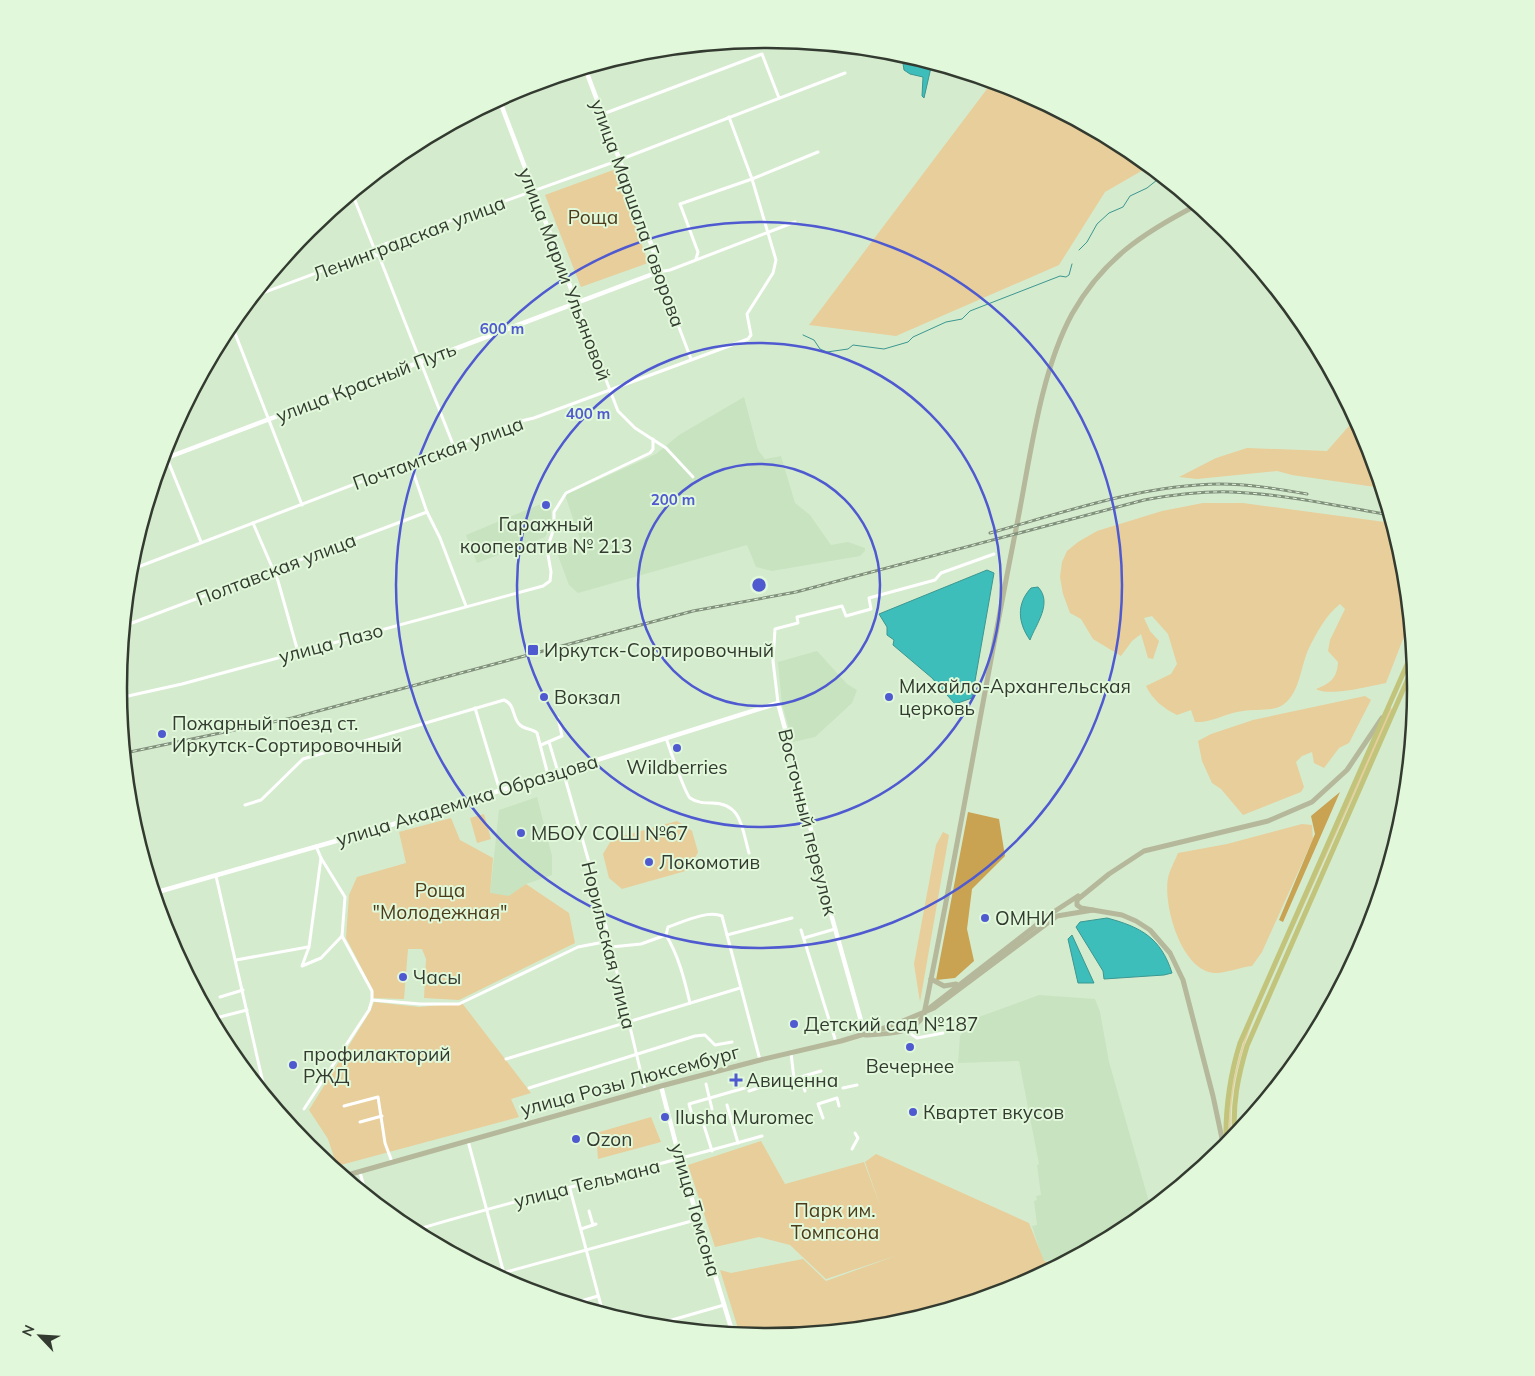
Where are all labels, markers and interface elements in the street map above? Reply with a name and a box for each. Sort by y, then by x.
street label: улица Маршала Говорова [586,96,690,330]
street label: улица Марии Ульяновой [513,164,617,384]
street label: Ленинградская улица [309,190,509,286]
park label: Роща [568,205,618,229]
text: 600 m [480,319,524,338]
street label: улица Красный Путь [272,337,460,427]
text: 400 m [566,404,610,423]
street label: Почтамтская улица [349,411,527,495]
text: 200 m [651,490,695,509]
marker: Гаражный кооператив № 213 [540,499,552,511]
place label: Гаражный кооператив № 213 [460,512,632,558]
street label: Полтавская улица [193,527,359,611]
centre of rings [750,576,768,594]
street label: улица Лазо [276,618,386,668]
place label: Иркутск-Сортировочный [544,638,774,662]
marker: Иркутск-Сортировочный [526,643,540,657]
place label: Михайло-Архангельская церковь [899,674,1131,720]
place label: Вокзал [554,685,621,709]
marker: Вокзал [538,691,550,703]
marker: Михайло-Архангельская церковь [883,691,895,703]
place label: Пожарный поезд ст. Иркутск-Сортировочный [172,711,402,757]
street label: Восточный переулок [773,726,843,919]
marker: Пожарный поезд ст. Иркутск-Сортировочный [156,728,168,740]
marker: Wildberries [671,742,683,754]
street label: улица Академика Образцова [333,749,601,851]
place label: Wildberries [626,755,728,779]
place label: МБОУ СОШ №67 [531,821,688,845]
marker: МБОУ СОШ №67 [515,827,527,839]
place label: Локомотив [659,850,760,874]
marker: Локомотив [643,856,655,868]
street label: Норильская улица [577,859,641,1031]
park label: Роща "Молодежная" [372,878,508,924]
place label: ОМНИ [995,906,1055,930]
marker: ОМНИ [979,912,991,924]
place label: Часы [413,965,461,989]
marker: Часы [397,971,409,983]
place label: Детский сад №187 [804,1012,978,1036]
marker: Детский сад №187 [788,1018,800,1030]
street label: улица Розы Люксембург [518,1039,743,1121]
marker: Вечернее [904,1041,916,1053]
place label: профилакторий РЖД [303,1042,451,1088]
place label: Вечернее [866,1054,954,1078]
marker: профилакторий РЖД [287,1059,299,1071]
place label: Авиценна [746,1068,838,1092]
marker: Авиценна [730,1074,742,1086]
place label: Квартет вкусов [923,1100,1064,1124]
place label: Ilusha Muromec [675,1105,814,1129]
marker: Квартет вкусов [907,1106,919,1118]
marker: Ilusha Muromec [659,1111,671,1123]
place label: Ozon [586,1127,632,1151]
marker: Ozon [570,1133,582,1145]
street label: улица Томсона [665,1140,727,1280]
street label: улица Тельмана [511,1153,663,1213]
park label: Парк им. Томпсона [791,1198,879,1244]
north arrow [15,1311,65,1361]
text: N [18,1322,39,1339]

